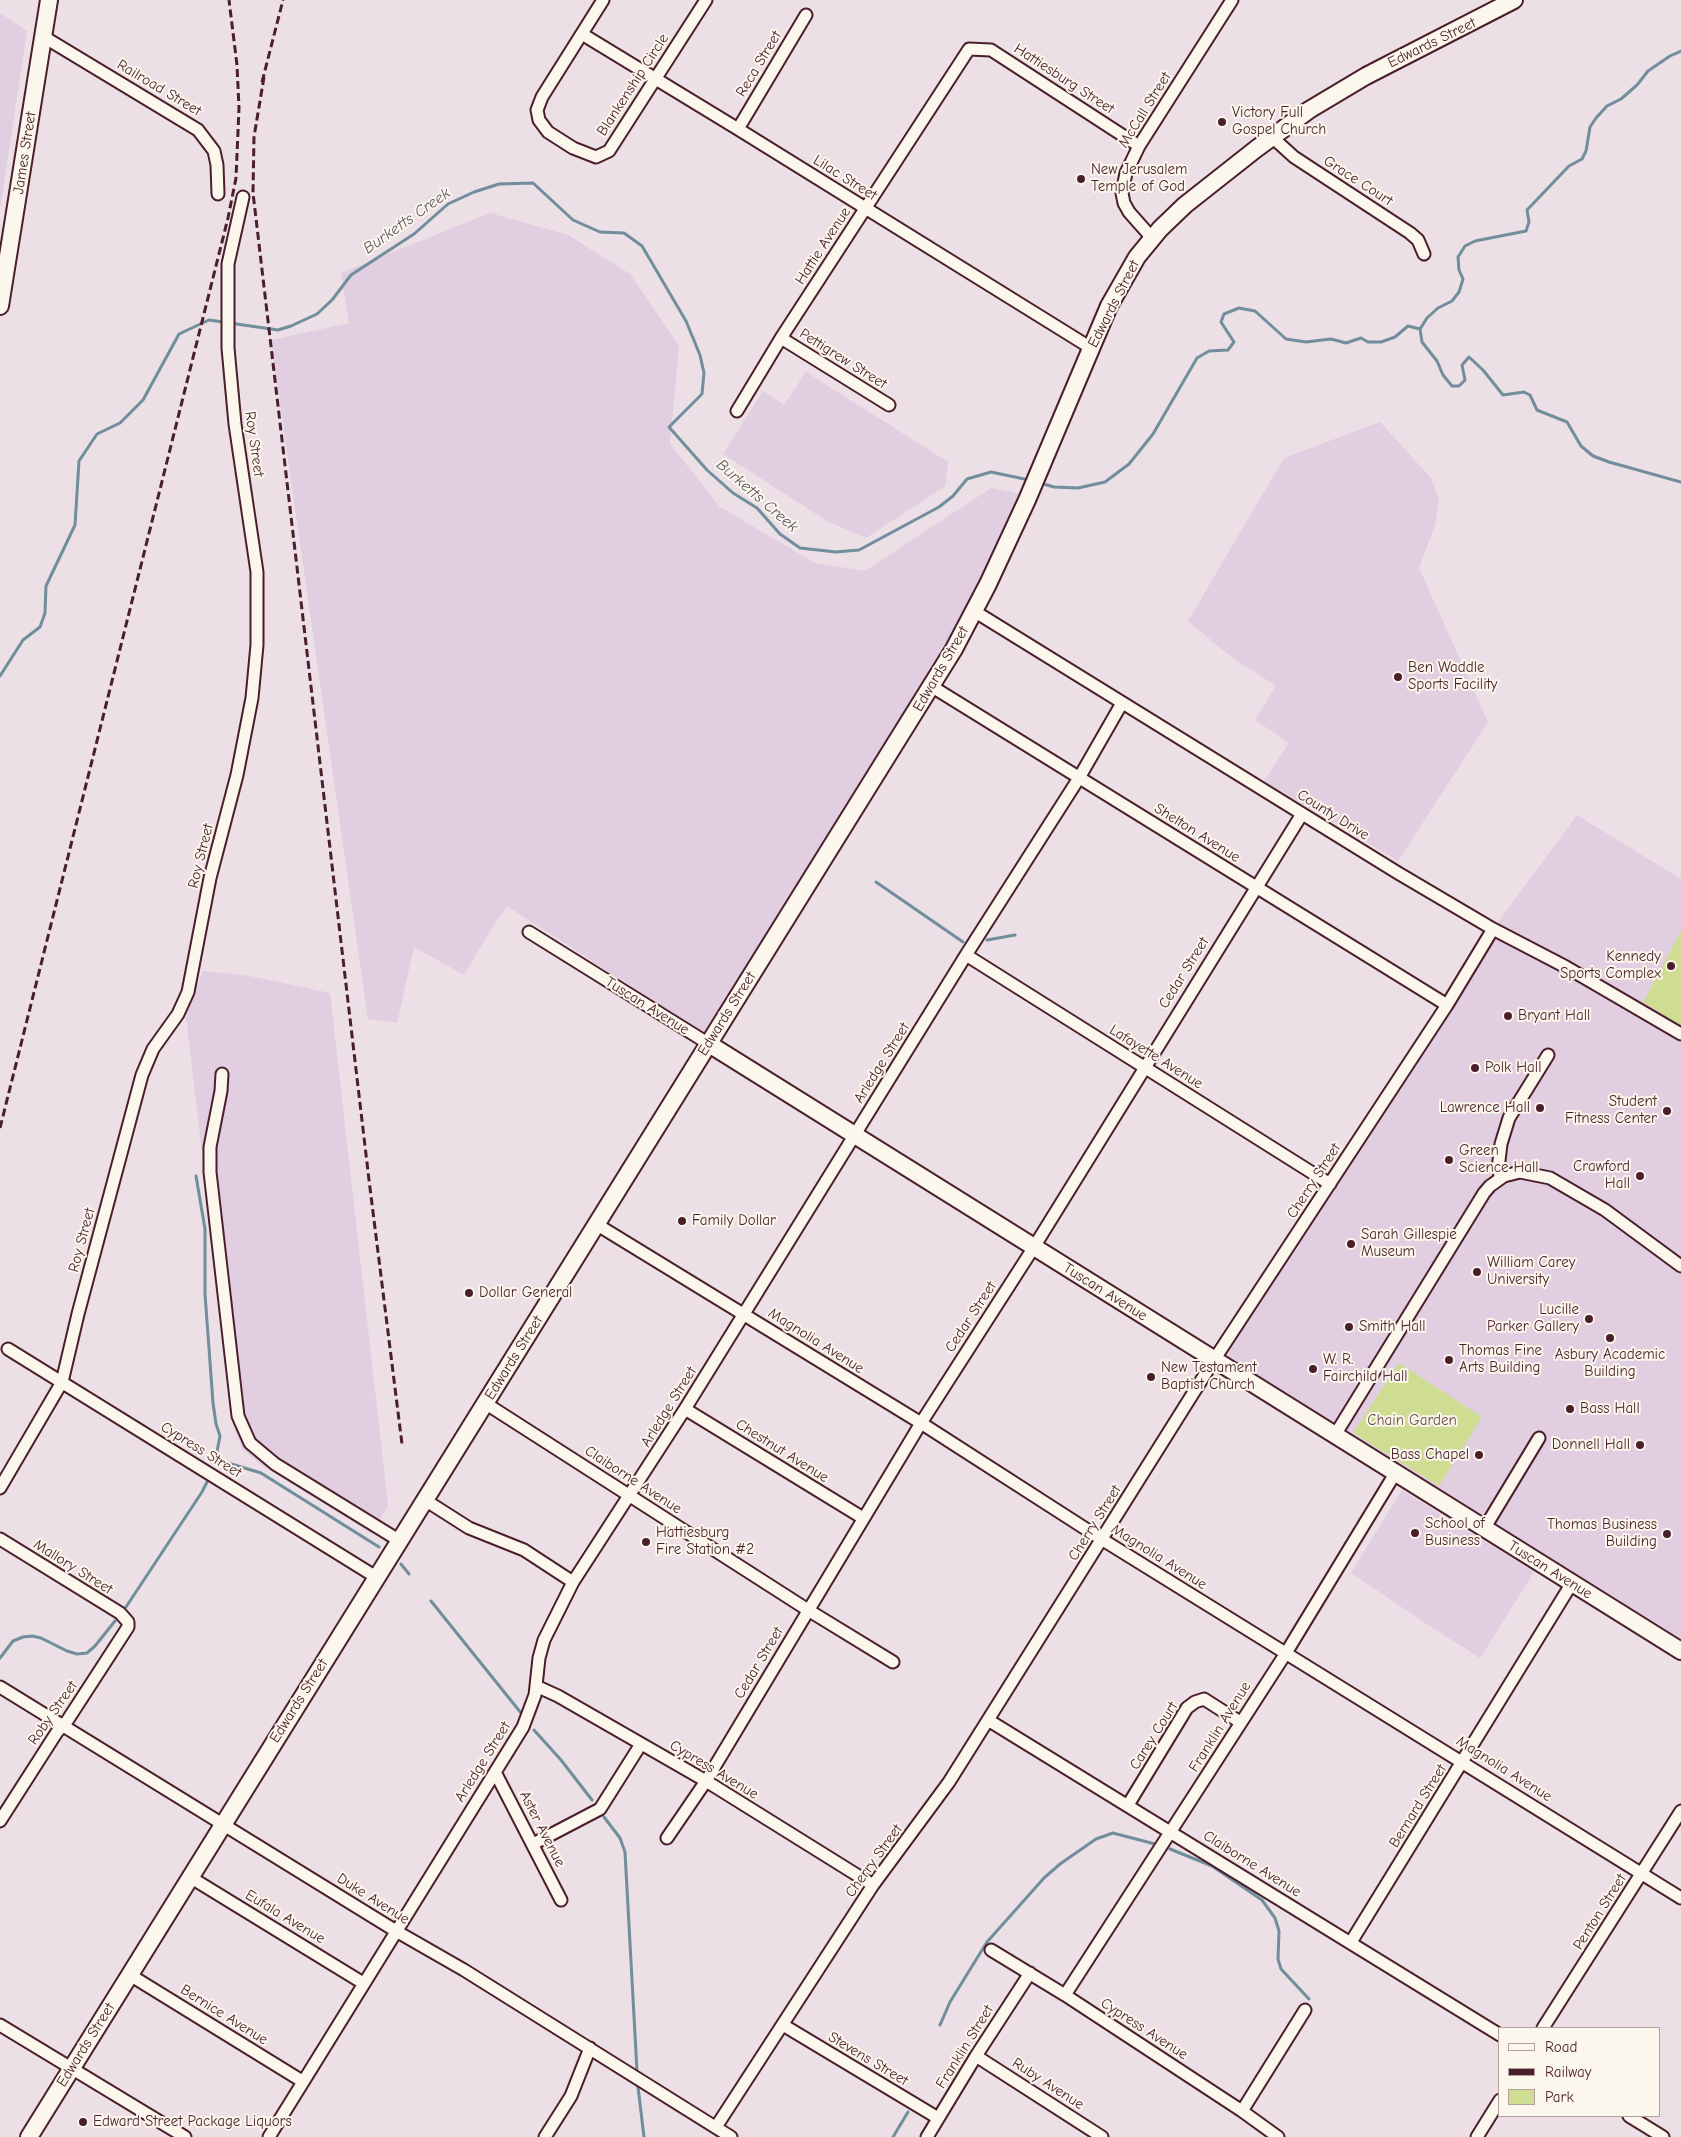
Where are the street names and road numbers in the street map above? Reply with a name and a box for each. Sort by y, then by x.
street label: Edwards Street [1385,14,1479,72]
street label: Reca Street [732,28,786,100]
street label: Blankenship Circle [593,31,673,139]
street label: Hattiesburg Street [1010,40,1118,118]
street label: Railroad Street [114,56,204,120]
street label: McCall Street [1115,69,1175,151]
street label: James Street [10,110,40,196]
street label: Lilac Street [810,151,880,205]
street label: Grace Court [1320,152,1396,210]
street label: Hattie Avenue [791,204,855,288]
street label: Edwards Street [1084,257,1144,351]
street label: Pettigrew Street [796,325,890,393]
street label: Roy Street [241,410,267,478]
street label: Edwards Street [909,623,973,715]
street label: County Drive [1294,786,1372,844]
street label: Shelton Avenue [1151,799,1243,867]
street label: Roy Street [184,822,218,890]
street label: Cedar Street [1155,934,1213,1012]
street label: Edwards Street [694,969,760,1059]
street label: Tuscan Avenue [602,973,692,1039]
street label: Arledge Street [850,1019,914,1107]
street label: Lafayette Avenue [1106,1021,1206,1093]
street label: Cherry Street [1283,1140,1345,1222]
street label: Roy Street [65,1206,99,1274]
street label: Tuscan Avenue [1060,1259,1150,1325]
street label: Cedar Street [941,1278,1001,1356]
street label: Magnolia Avenue [765,1304,867,1378]
street label: Edwards Street [481,1313,547,1403]
street label: Arledge Street [637,1363,701,1451]
street label: Chestnut Avenue [732,1415,832,1487]
street label: Cypress Street [157,1418,245,1482]
street label: Claiborne Avenue [581,1442,685,1518]
street label: Cherry Street [1065,1482,1125,1564]
street label: Magnolia Avenue [1108,1520,1210,1594]
street label: Mallory Street [30,1536,116,1598]
street label: Tuscan Avenue [1505,1537,1595,1603]
street label: Cedar Street [730,1624,788,1702]
street label: Edwards Street [266,1656,332,1746]
street label: Roby Street [24,1678,82,1748]
street label: Franklin Avenue [1185,1678,1255,1776]
street label: Carey Court [1126,1699,1182,1773]
street label: Arledge Street [451,1718,515,1806]
street label: Magnolia Avenue [1453,1732,1555,1806]
street label: Cypress Avenue [666,1736,762,1804]
street label: Bernard Street [1385,1761,1451,1851]
street label: Aster Avenue [515,1788,569,1870]
street label: Cherry Street [841,1821,907,1901]
street label: Claiborne Avenue [1200,1827,1304,1901]
street label: Duke Avenue [333,1870,413,1928]
street label: Penton Street [1570,1871,1630,1953]
street label: Eufala Avenue [242,1886,328,1948]
street label: Bernice Avenue [177,1981,271,2049]
street label: Cypress Avenue [1097,1994,1191,2064]
street label: Edwards Street [53,2000,119,2090]
street label: Franklin Street [932,2002,998,2092]
street label: Stevens Street [825,2028,911,2090]
street label: Ruby Avenue [1009,2054,1087,2114]

